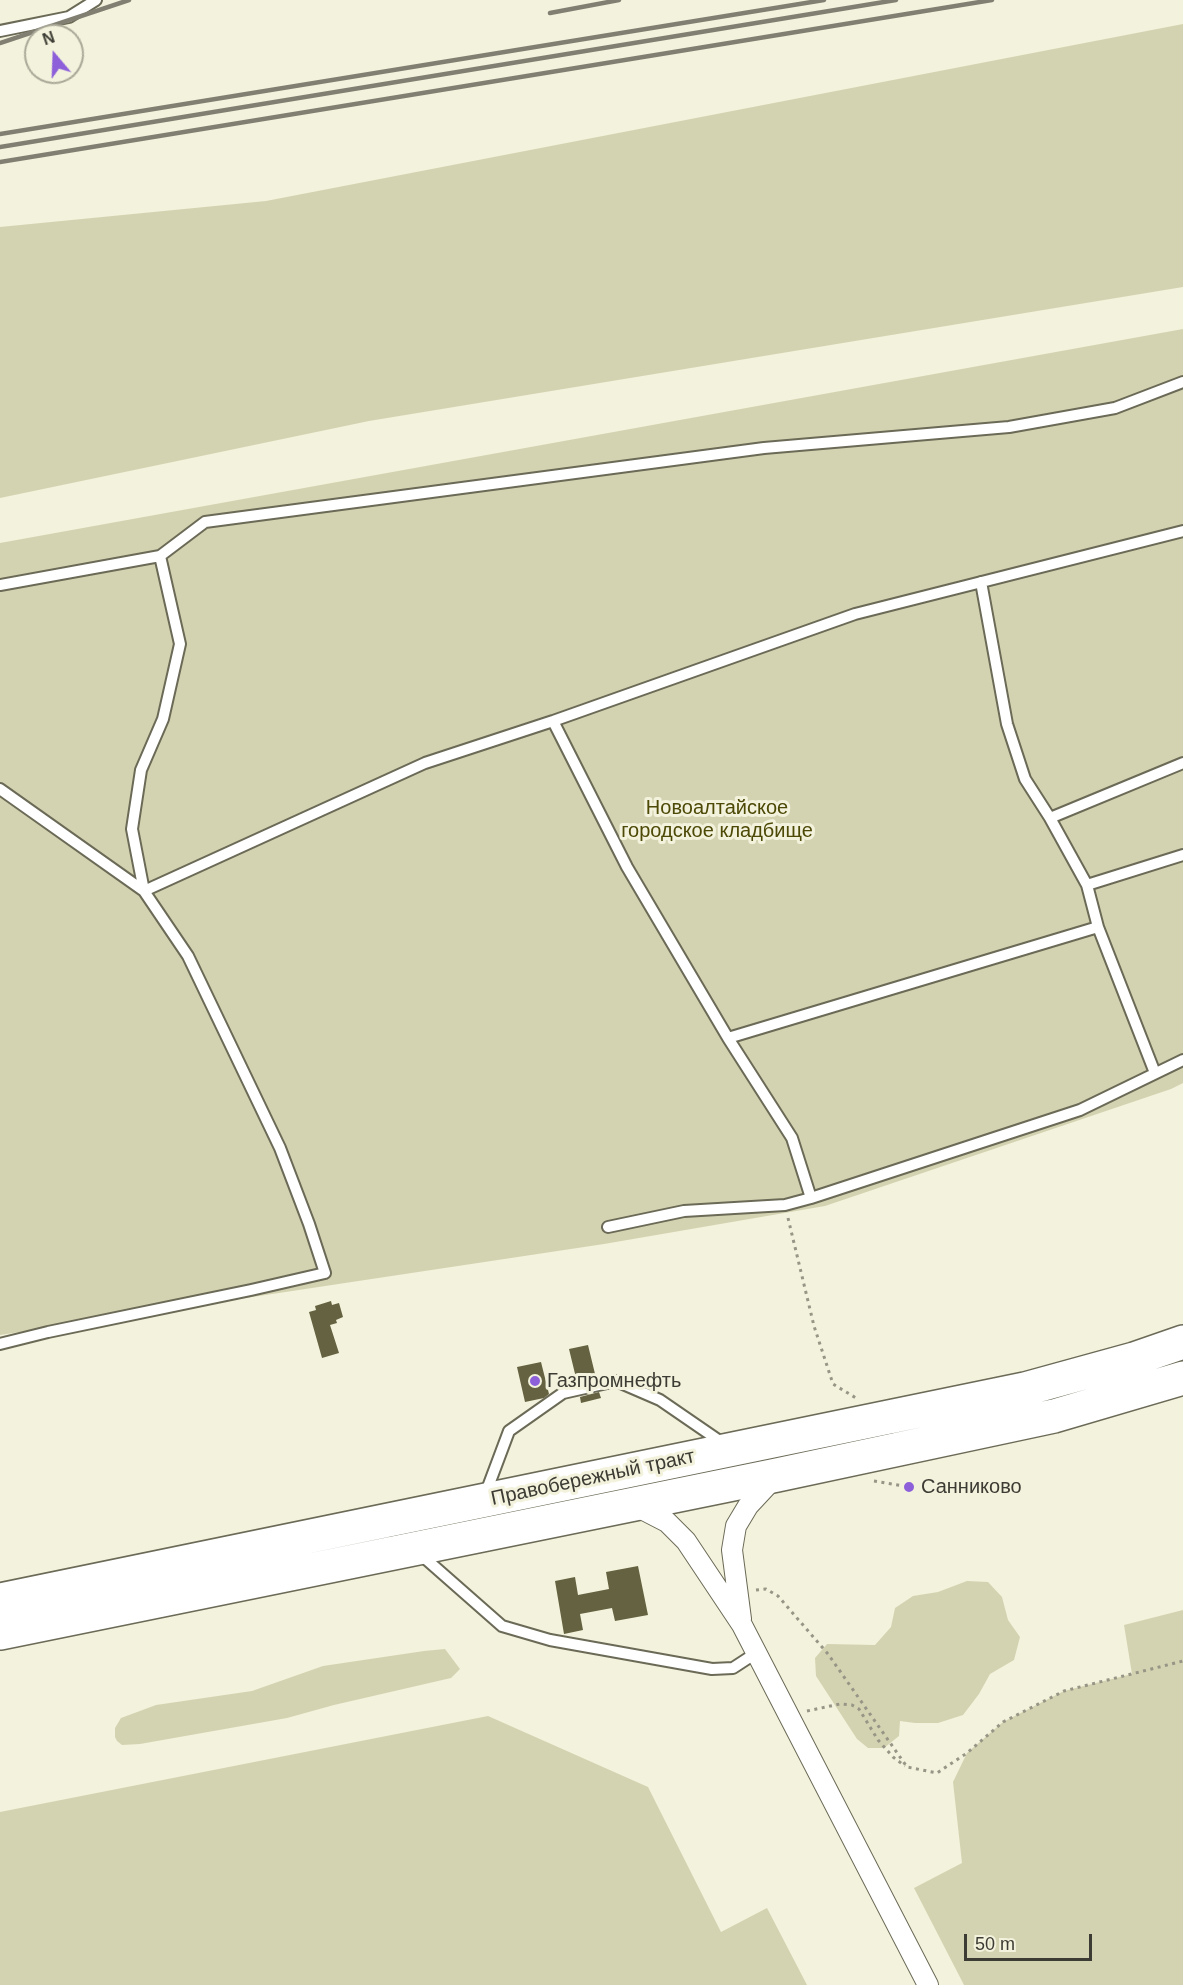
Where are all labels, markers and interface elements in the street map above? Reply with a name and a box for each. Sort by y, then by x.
north arrow [24,24,84,84]
text: N [40,28,57,48]
park label: Новоалтайское городское кладбище [621,796,813,843]
place label: Газпромнефть [547,1369,681,1393]
marker: Газпромнефть [528,1374,542,1388]
street label: Правобережный тракт [489,1445,697,1511]
place label: Санниково [921,1475,1022,1499]
marker: Санниково [902,1480,916,1494]
scale bar [967,1922,1094,1960]
text: 50 m [975,1934,1015,1954]

